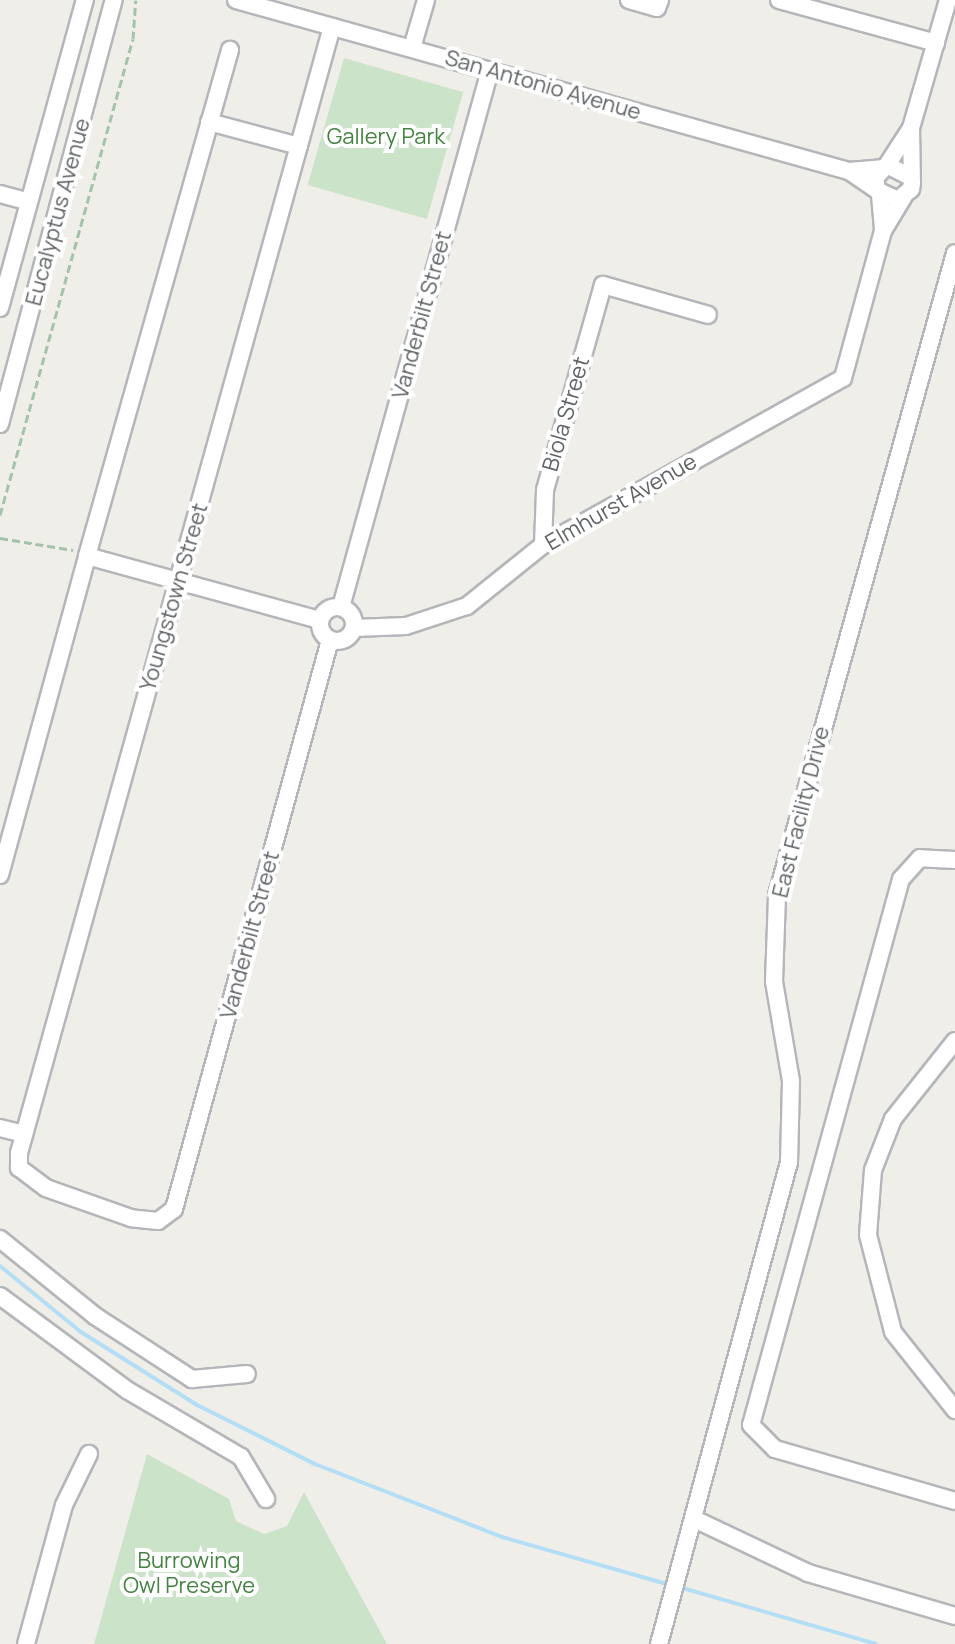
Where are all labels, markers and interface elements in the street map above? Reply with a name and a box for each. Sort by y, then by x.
street label: San Antonio Avenue [442,44,644,126]
street label: Eucalyptus Avenue [20,115,96,309]
park label: Gallery Park [327,124,445,150]
street label: Vanderbilt Street [387,228,457,402]
street label: Biola Street [537,354,595,474]
street label: Elmhurst Avenue [541,448,701,556]
street label: Youngstown Street [135,500,213,694]
street label: East Facility Drive [767,724,835,900]
street label: Vanderbilt Street [215,848,285,1022]
park label: Burrowing Owl Preserve [123,1547,255,1598]

